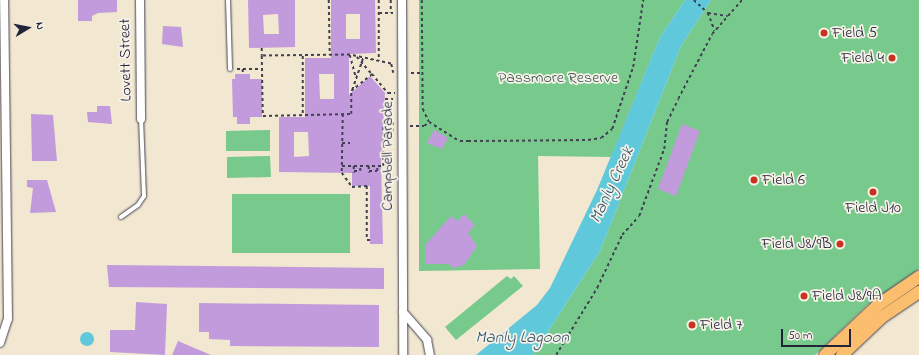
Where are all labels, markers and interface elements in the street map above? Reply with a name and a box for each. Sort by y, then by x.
north arrow [8,8,48,48]
street label: Lovett Street [116,18,136,102]
text: N [31,21,48,31]
place label: Field 5 [832,23,877,43]
marker: Field 5 [819,28,829,38]
place label: Field 4 [841,48,884,68]
marker: Field 4 [887,53,897,63]
park label: Passmore Reserve [498,68,618,88]
street label: Campbell Parade [378,101,398,211]
water label: Manly Creek [585,144,639,226]
place label: Field 6 [762,170,805,190]
marker: Field 6 [749,175,759,185]
marker: Field J10 [868,187,878,197]
place label: Field J10 [845,198,901,218]
place label: Field J8/9B [762,234,832,254]
marker: Field J8/9B [835,239,845,249]
place label: Field J8/9A [812,286,882,306]
marker: Field J8/9A [799,291,809,301]
place label: Field 7 [700,315,743,335]
marker: Field 7 [687,320,697,330]
scale bar [783,321,853,347]
text: 50 m [788,327,812,345]
water label: Manly Lagoon [475,328,569,348]

